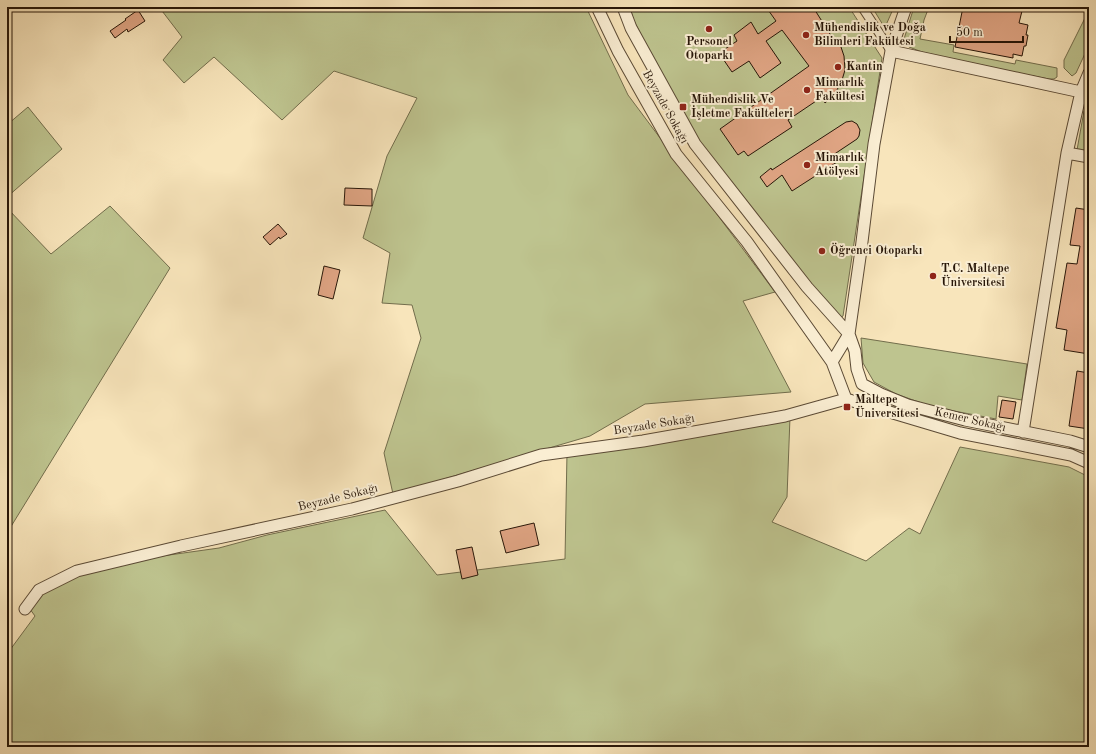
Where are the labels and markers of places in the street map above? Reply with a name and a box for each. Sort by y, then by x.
place label: Mühendislik ve Doğa Bilimleri Fakültesi [814,22,926,48]
marker: Personel Otoparkı [704,24,714,34]
marker: Mühendislik ve Doğa Bilimleri Fakültesi [801,30,811,40]
place label: Personel Otoparkı [685,36,733,62]
place label: Kantin [846,61,883,73]
marker: Kantin [833,62,843,72]
place label: Mimarlık Fakültesi [815,77,865,103]
marker: Mimarlık Fakültesi [802,85,812,95]
place label: Mühendislik Ve İşletme Fakülteleri [691,94,793,120]
marker: Mühendislik Ve İşletme Fakülteleri [678,102,688,112]
place label: Mimarlık Atölyesi [815,152,864,178]
marker: Mimarlık Atölyesi [802,160,812,170]
place label: Öğrenci Otoparkı [830,242,923,257]
marker: Öğrenci Otoparkı [817,246,827,256]
place label: T.C. Maltepe Üniversitesi [941,263,1010,289]
marker: T.C. Maltepe Üniversitesi [928,271,938,281]
place label: Maltepe Üniversitesi [855,394,919,420]
marker: Maltepe Üniversitesi [842,402,852,412]

